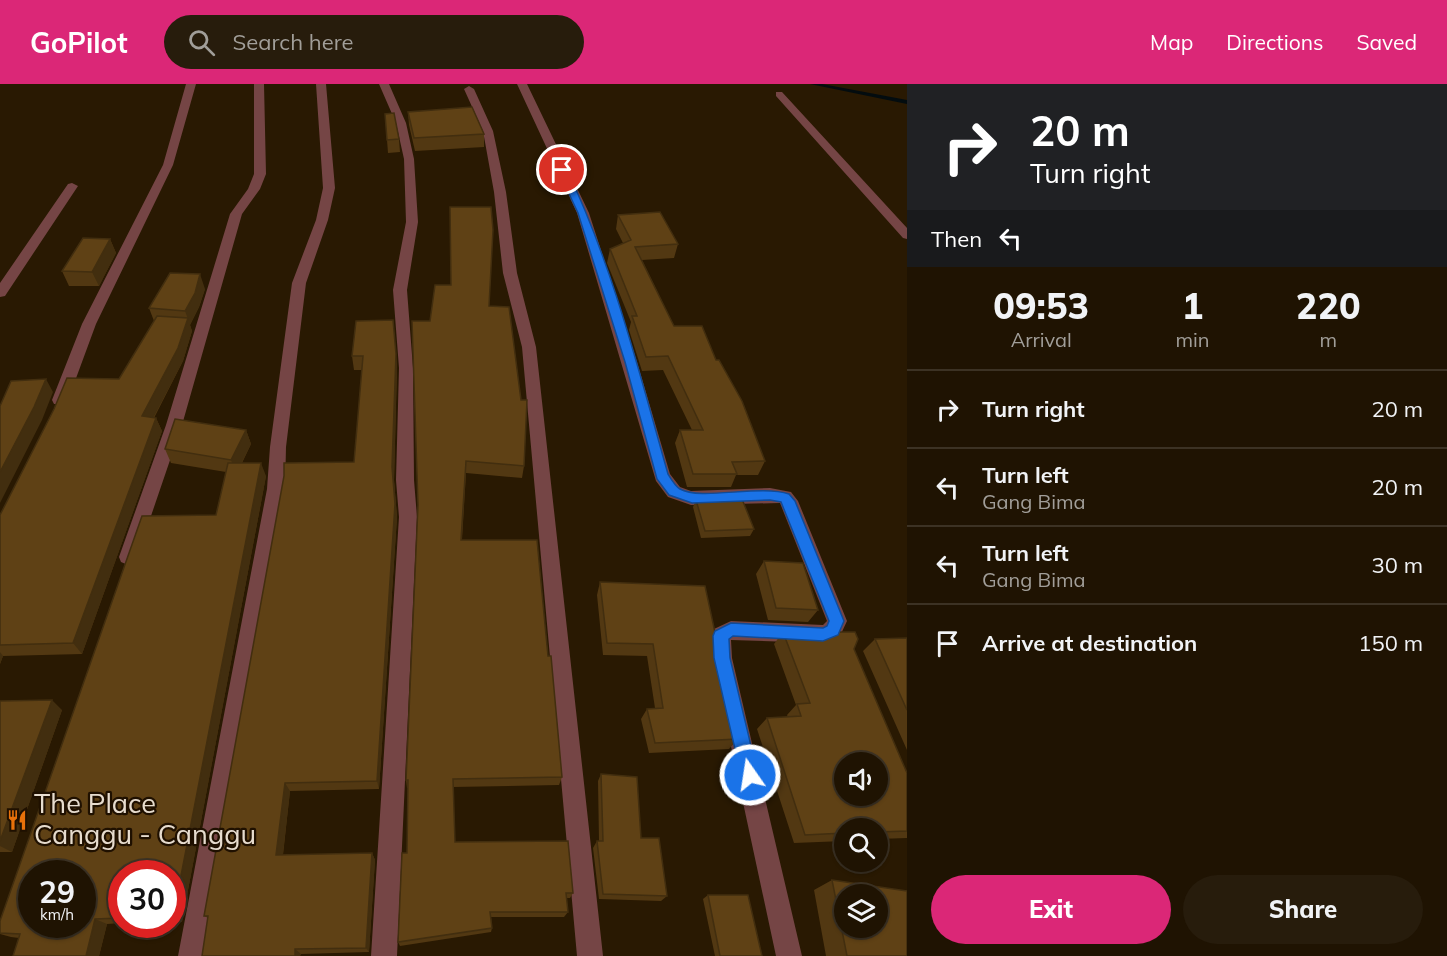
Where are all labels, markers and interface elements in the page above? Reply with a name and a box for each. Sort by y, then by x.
search box [164,15,584,69]
text: GoPilot [30,25,128,60]
icon: search [185,26,218,59]
text: Search here [233,28,354,56]
text: Map [1150,29,1193,55]
text: Directions [1226,29,1323,55]
text: Saved [1356,29,1417,55]
text: 20 m [1030,104,1130,157]
icon: right [931,108,1009,186]
pin [536,144,587,195]
icon: arrive [545,153,578,186]
text: Turn right [1030,156,1150,190]
icon: left [994,222,1027,255]
text: Then [931,225,982,253]
text: 09:53 [993,283,1089,328]
text: 1 [1182,283,1203,328]
text: 220 [1296,283,1361,328]
text: Arrival [1011,327,1072,352]
text: min [1175,327,1210,352]
text: m [1319,327,1337,352]
icon: right [931,393,964,426]
text: Turn right [982,395,1085,423]
text: 20 m [1372,395,1423,423]
text: Turn left [982,461,1069,489]
icon: left [931,471,964,504]
text: 20 m [1372,473,1423,501]
text: Gang Bima [982,489,1086,514]
text: Turn left [982,539,1069,567]
icon: left [931,549,964,582]
text: 30 m [1372,551,1423,579]
text: Gang Bima [982,567,1086,592]
icon: arrive [931,627,964,660]
text: Arrive at destination [982,629,1197,657]
text: 150 m [1358,629,1423,657]
position arrow [718,743,782,807]
map controls [834,752,888,938]
button: sound [834,752,888,806]
place label: The Place Canggu - Canggu [34,786,256,851]
restaurant icon: The Place Canggu - Canggu [5,808,29,832]
button: search [834,818,888,872]
speed limit sign: 30 [108,860,186,938]
text: 29 [39,873,75,911]
button: Exit [931,875,1171,944]
button: Share [1183,875,1423,944]
button: layers [834,884,888,938]
text: km/h [40,905,74,924]

